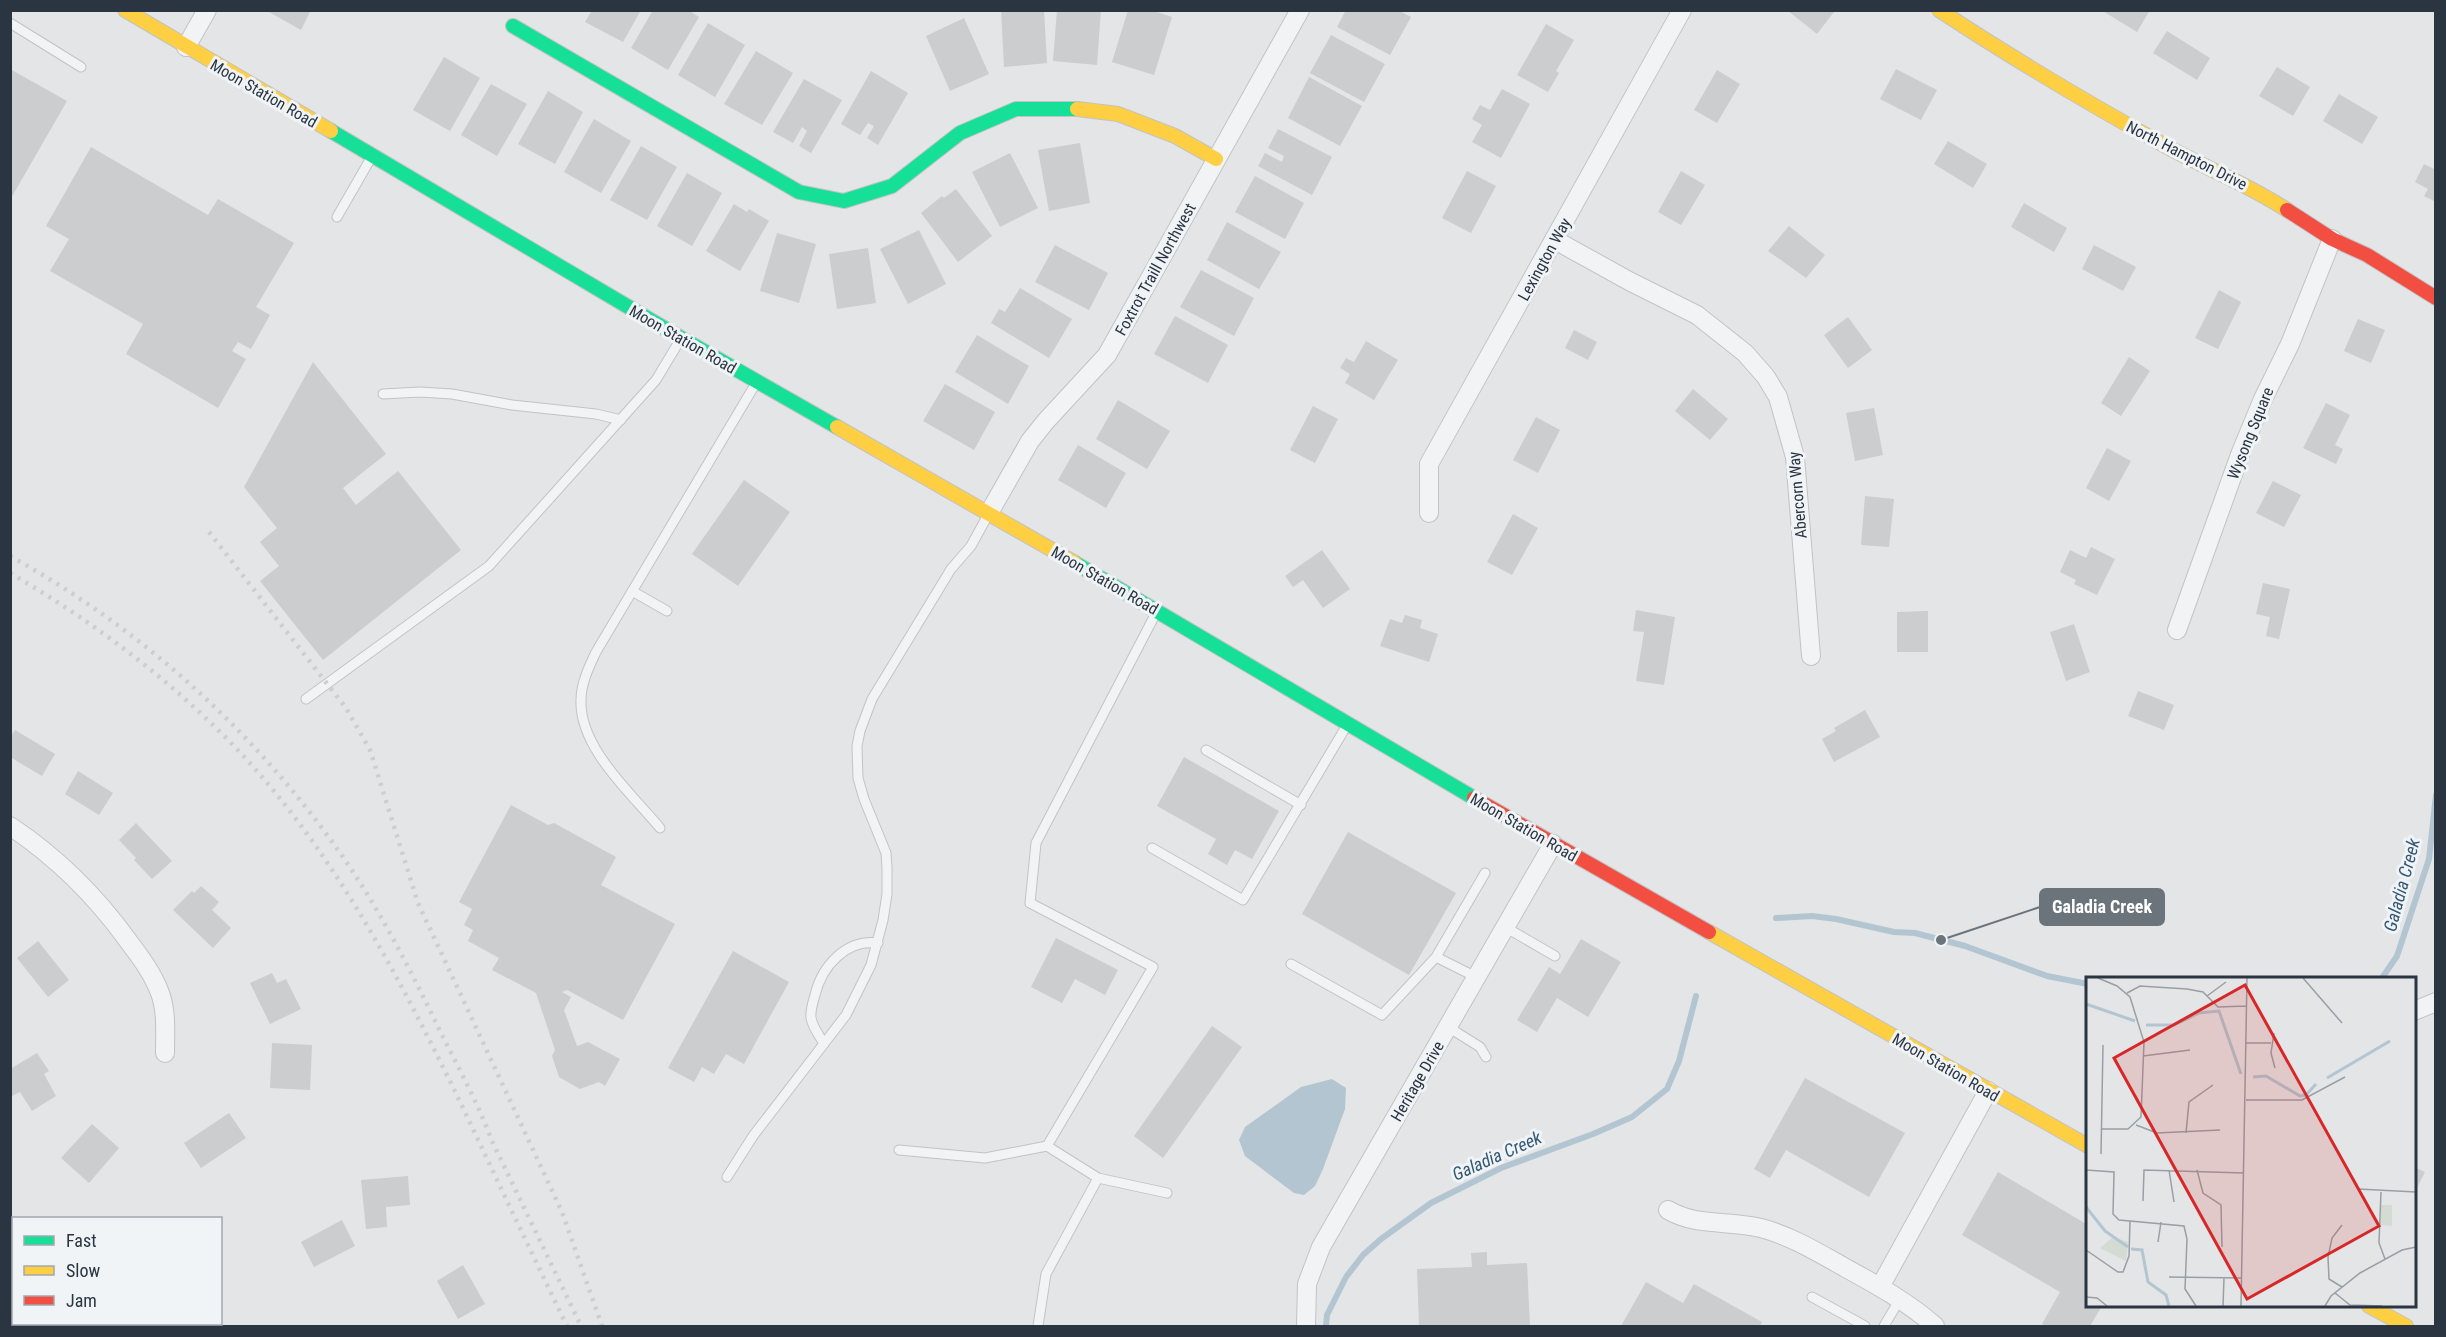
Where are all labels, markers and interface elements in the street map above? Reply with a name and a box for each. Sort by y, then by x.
street label: Moon Station Road [207,55,321,132]
street label: North Hampton Drive [2123,117,2250,194]
street label: Foxtrot Traill Northwest [1111,200,1200,339]
street label: Lexington Way [1514,214,1575,304]
street label: Moon Station Road [626,301,740,378]
street label: Wysong Square [2223,384,2278,482]
street label: Abercorn Way [1784,450,1811,539]
street label: Moon Station Road [1048,542,1162,619]
street label: Moon Station Road [1467,789,1581,866]
water label: Galadia Creek [2379,835,2424,934]
callout: Galadia Creek [2040,889,2164,925]
text: Galadia Creek [2052,896,2152,917]
inset map [2086,977,2416,1307]
street label: Moon Station Road [1889,1029,2003,1106]
street label: Heritage Drive [1387,1038,1448,1125]
water label: Galadia Creek [1449,1126,1546,1185]
legend [12,1217,222,1325]
text: Fast [66,1230,97,1251]
text: Slow [66,1260,101,1281]
text: Jam [66,1290,97,1311]

